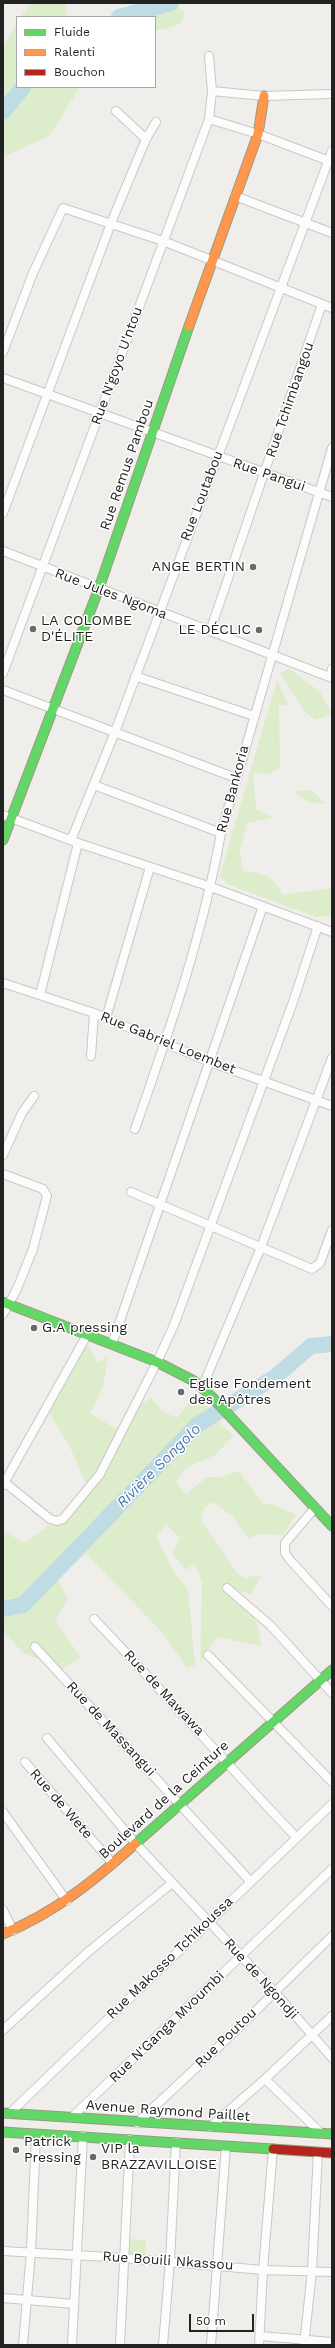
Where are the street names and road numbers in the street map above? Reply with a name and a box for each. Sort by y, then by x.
street label: Rue N'goyo U'ntou [88,305,146,427]
street label: Rue Tchimbangou [262,340,318,460]
street label: Rue Remus Pambou [97,397,157,533]
street label: Rue Loutabou [177,448,227,544]
street label: Rue Pangui [231,455,307,495]
street label: Rue Jules Ngoma [53,565,169,623]
street label: Rue Bankoria [213,743,253,835]
street label: Rue Gabriel Loembet [98,1008,238,1078]
street label: Rue de Mawawa [120,1647,208,1739]
street label: Rue de Massangui [63,1678,159,1780]
street label: Boulevard de la Ceinture [96,1737,232,1863]
street label: Rue de Wete [26,1766,96,1842]
street label: Rue Makosso Tchikoussa [103,1893,237,2023]
street label: Rue de Ngondji [220,1935,302,2023]
street label: Rue N'Ganga Mvoumbi [106,1968,228,2086]
street label: Rue Poutou [192,2005,260,2071]
street label: Avenue Raymond Paillet [85,2097,251,2125]
street label: Rue Bouili Nkassou [102,2248,234,2274]

